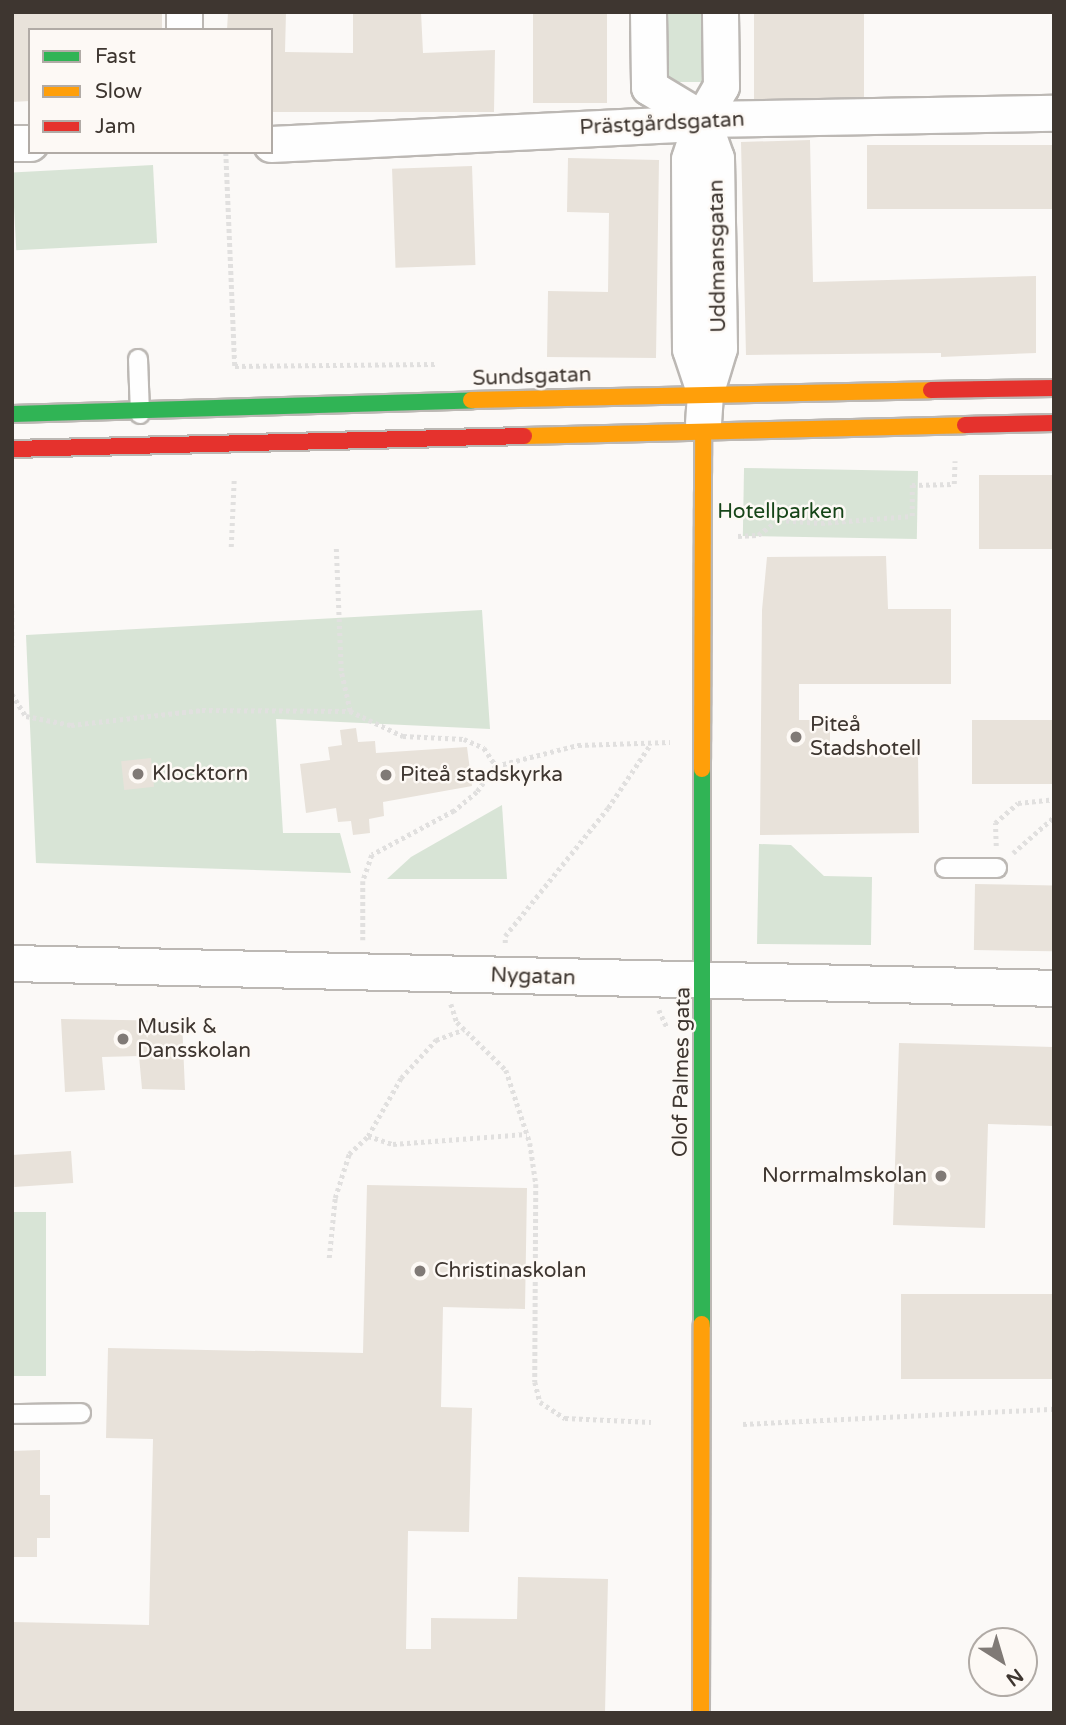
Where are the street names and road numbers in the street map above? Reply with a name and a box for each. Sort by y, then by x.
street label: Prästgårdsgatan [579,107,745,141]
street label: Uddmansgatan [704,179,732,333]
street label: Sundsgatan [472,362,592,392]
street label: Nygatan [490,963,576,991]
street label: Olof Palmes gata [668,987,696,1157]

